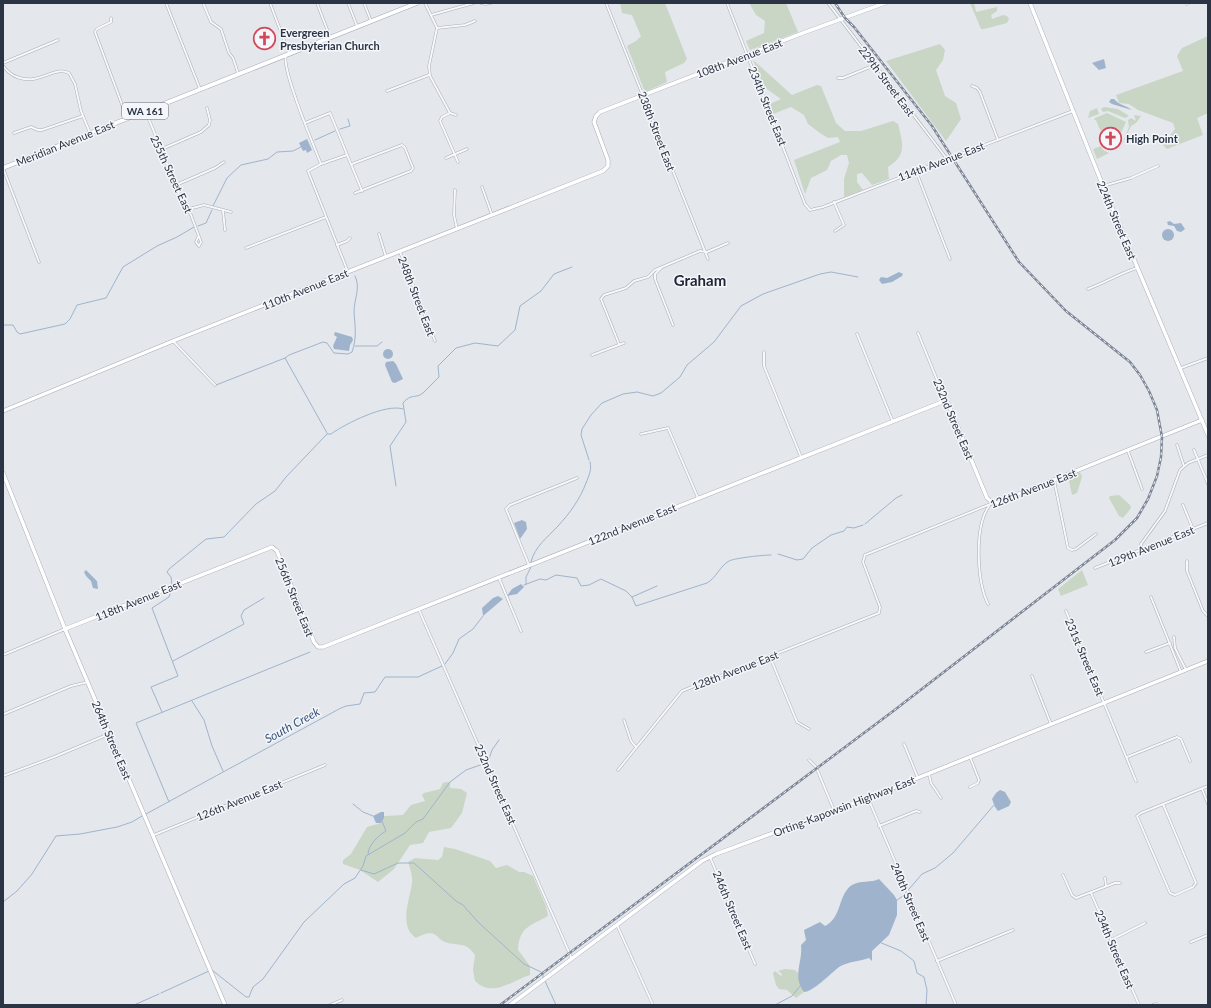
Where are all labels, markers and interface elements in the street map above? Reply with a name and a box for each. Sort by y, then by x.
church icon: Evergreen Presbyterian Church [252,25,278,51]
place label: Evergreen Presbyterian Church [280,26,380,52]
street label: 108th Avenue East [694,36,784,80]
street label: 229th Street East [856,43,918,119]
street label: 234th Street East [746,64,790,148]
street label: 238th Street East [636,89,678,173]
road number: WA 161 [122,103,168,119]
street label: Meridian Avenue East [14,117,116,169]
church icon: High Point [1098,125,1124,151]
place label: High Point [1126,132,1179,145]
street label: 255th Street East [148,133,196,215]
street label: 114th Avenue East [896,139,986,183]
street label: 224th Street East [1095,179,1139,261]
street label: 248th Street East [396,254,438,338]
street label: 110th Avenue East [260,266,350,312]
district label: Graham [674,271,726,289]
street label: 232nd Street East [931,377,977,461]
street label: 126th Avenue East [988,466,1078,510]
street label: 122nd Avenue East [586,500,678,548]
street label: 129th Avenue East [1106,523,1196,569]
street label: 256th Street East [273,555,317,639]
street label: 118th Avenue East [93,577,183,623]
street label: 231st Street East [1063,616,1107,698]
street label: 128th Avenue East [690,648,780,692]
street label: 264th Street East [90,699,134,781]
water label: South Creek [262,704,322,746]
street label: 252nd Street East [472,742,520,826]
street label: Orting-Kapowsin Highway East [771,773,917,839]
street label: 126th Avenue East [194,777,284,823]
street label: 240th Street East [889,861,933,943]
street label: 246th Street East [711,869,755,951]
street label: 234th Street East [1093,908,1137,990]

